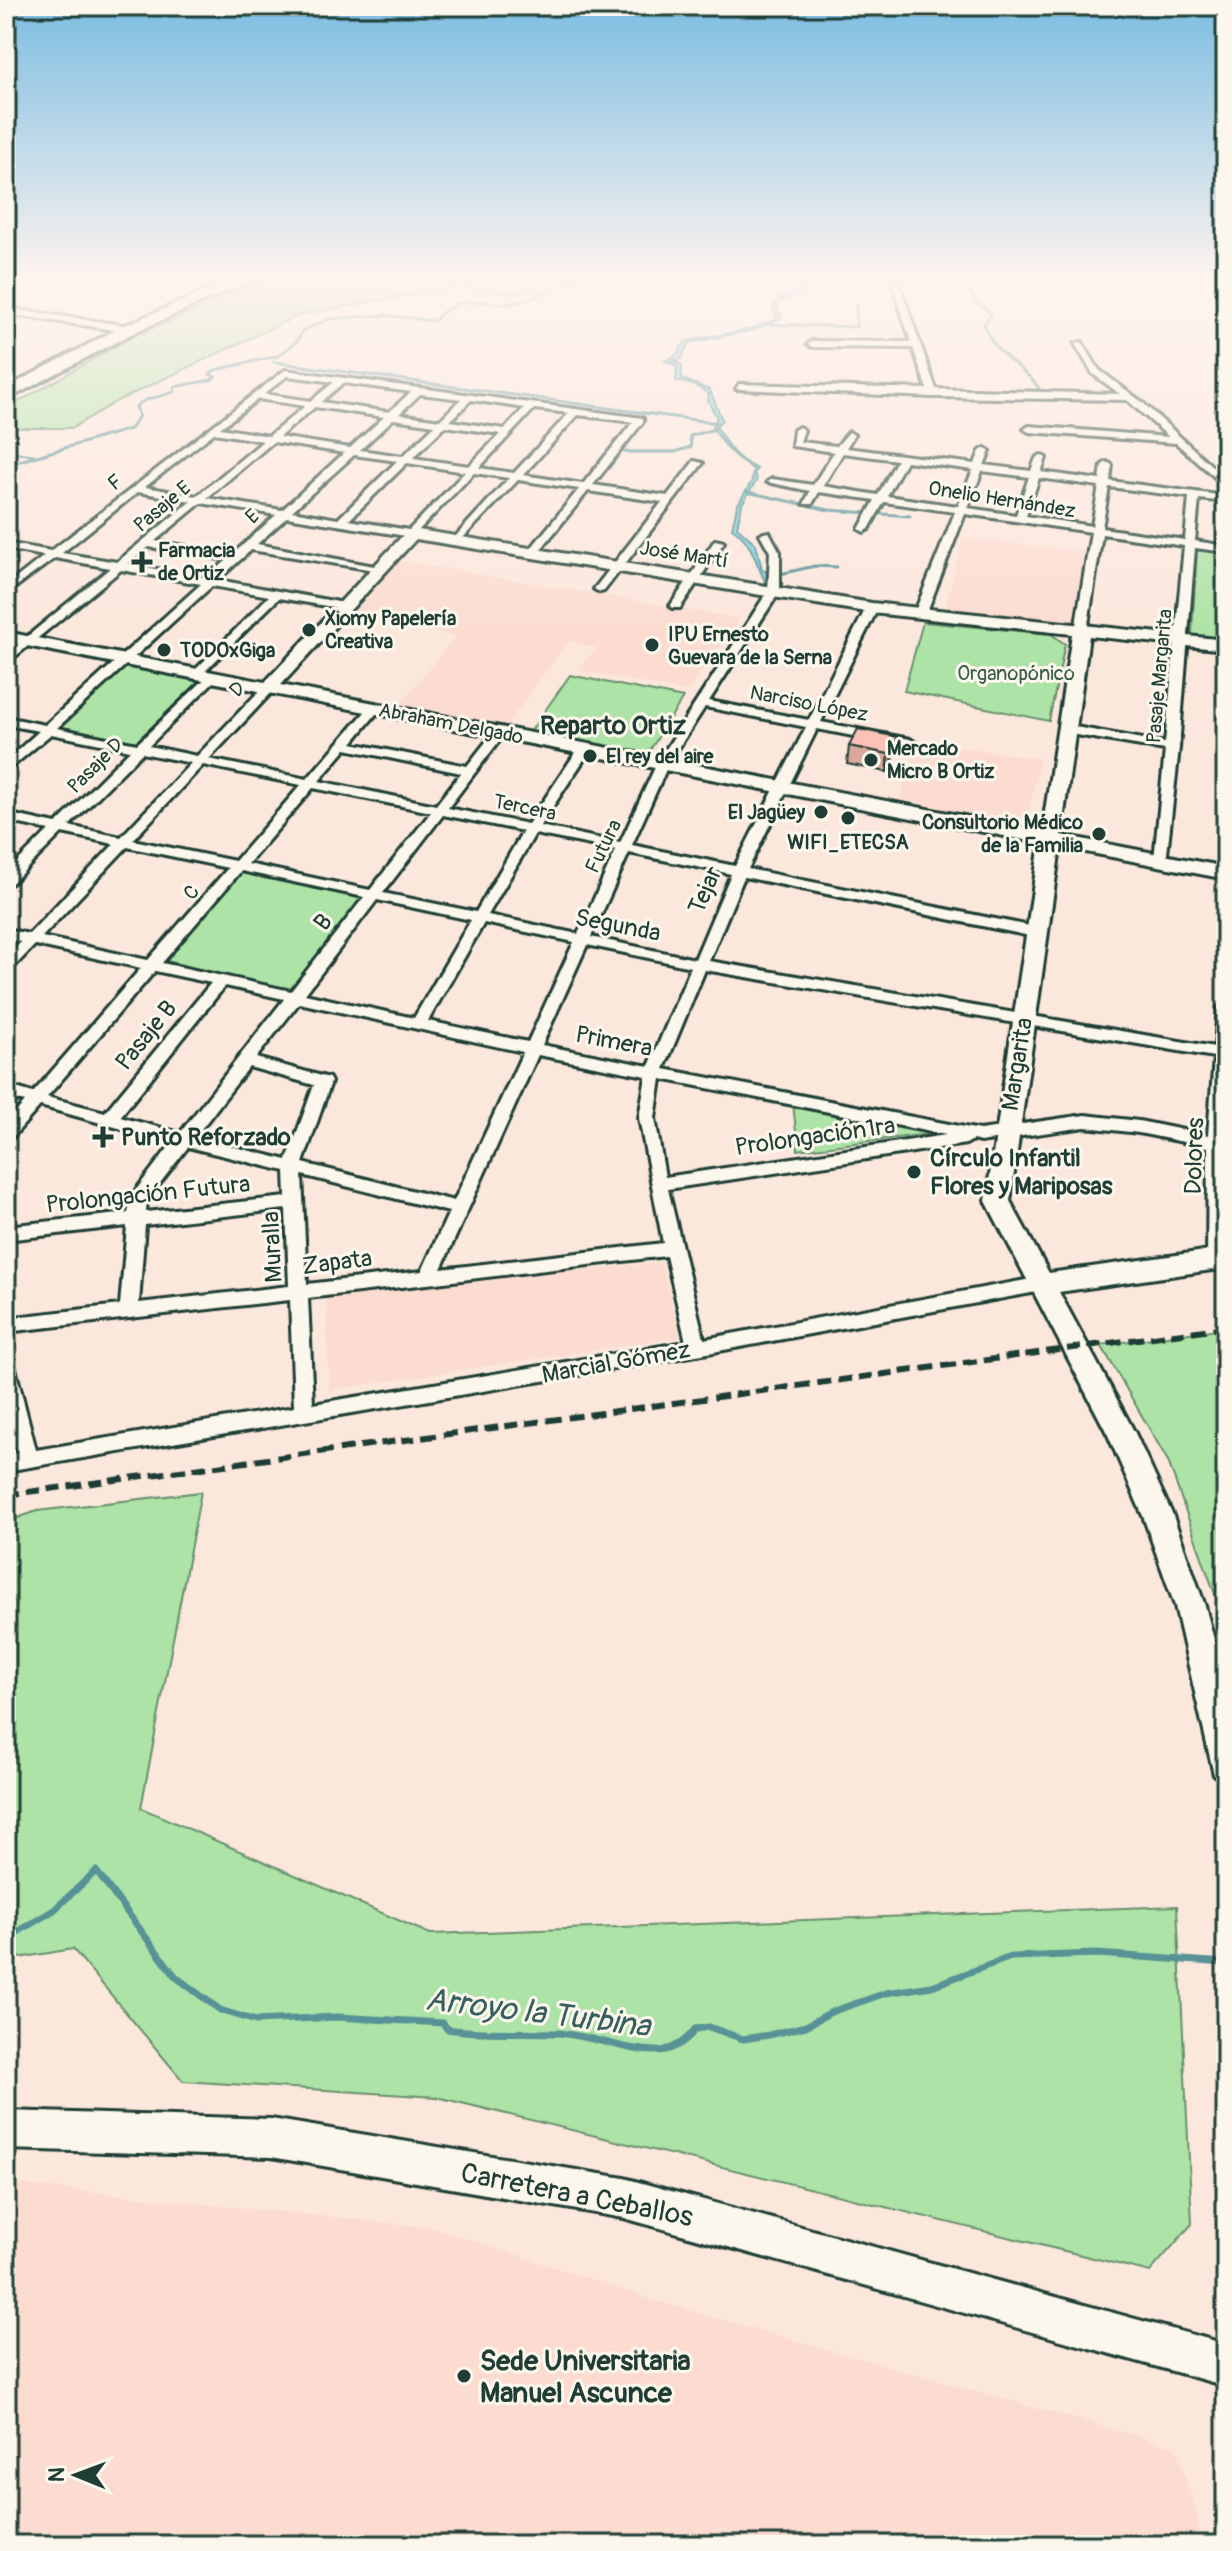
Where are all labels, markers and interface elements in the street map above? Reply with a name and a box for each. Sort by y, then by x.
street label: F [103,469,128,496]
street label: Pasaje E [129,475,196,537]
street label: Onelio Hernández [927,476,1077,523]
street label: E [240,504,265,529]
street label: José Martí [638,535,730,574]
place label: Farmacia de Ortiz [158,538,235,586]
marker: Farmacia de Ortiz [133,553,151,571]
place label: Xiomy Papelería Creativa [325,606,456,654]
street label: Pasaje Margarita [1141,608,1178,744]
marker: Xiomy Papelería Creativa [300,621,318,639]
place label: IPU Ernesto Guevara de la Serna [668,622,832,670]
marker: IPU Ernesto Guevara de la Serna [643,636,661,654]
place label: TODOxGiga [179,638,275,663]
marker: TODOxGiga [155,641,173,659]
park label: Organopónico [957,661,1075,686]
street label: D [224,676,251,702]
street label: Narciso López [748,680,870,727]
street label: Abraham Delgado [377,697,526,750]
district label: Reparto Ortiz [540,710,686,742]
street label: Pasaje D [62,732,129,799]
place label: Mercado Micro B Ortiz [887,736,995,784]
place label: El rey del aire [606,744,715,769]
marker: El rey del aire [581,747,599,765]
marker: Mercado Micro B Ortiz [862,751,880,769]
street label: Tercera [491,789,558,826]
place label: El Jagüey [728,800,805,825]
marker: El Jagüey [812,803,830,821]
marker: WIFI_ETECSA [839,809,857,827]
place label: Consultorio Médico de la Familia [922,810,1083,858]
street label: Futura [580,815,627,877]
marker: Consultorio Médico de la Familia [1090,825,1108,843]
place label: WIFI_ETECSA [787,830,909,855]
street label: Tejar [682,862,729,918]
street label: C [178,879,205,905]
street label: Segunda [573,903,663,948]
street label: B [308,908,339,937]
street label: Pasaje B [109,995,183,1076]
street label: Margarita [996,1015,1039,1113]
street label: Primera [573,1020,655,1063]
street label: Prolongación1ra [733,1111,897,1162]
street label: Dolores [1179,1117,1210,1195]
place label: Punto Reforzado [121,1123,291,1152]
marker: Punto Reforzado [92,1126,114,1148]
place label: Círculo Infantil Flores y Mariposas [930,1144,1113,1201]
marker: Círculo Infantil Flores y Mariposas [905,1163,923,1181]
street label: Prolongación Futura [44,1169,252,1220]
street label: Muralla [256,1210,289,1284]
street label: Zapata [300,1244,374,1281]
street label: Marcial Gómez [540,1335,693,1390]
water label: Arroyo la Turbina [423,1979,654,2047]
street label: Carretera a Ceballos [458,2156,696,2235]
place label: Sede Universitaria Manuel Ascunce [480,2344,690,2411]
marker: Sede Universitaria Manuel Ascunce [455,2367,473,2385]
north arrow [36,2435,116,2515]
text: N [43,2467,71,2482]

